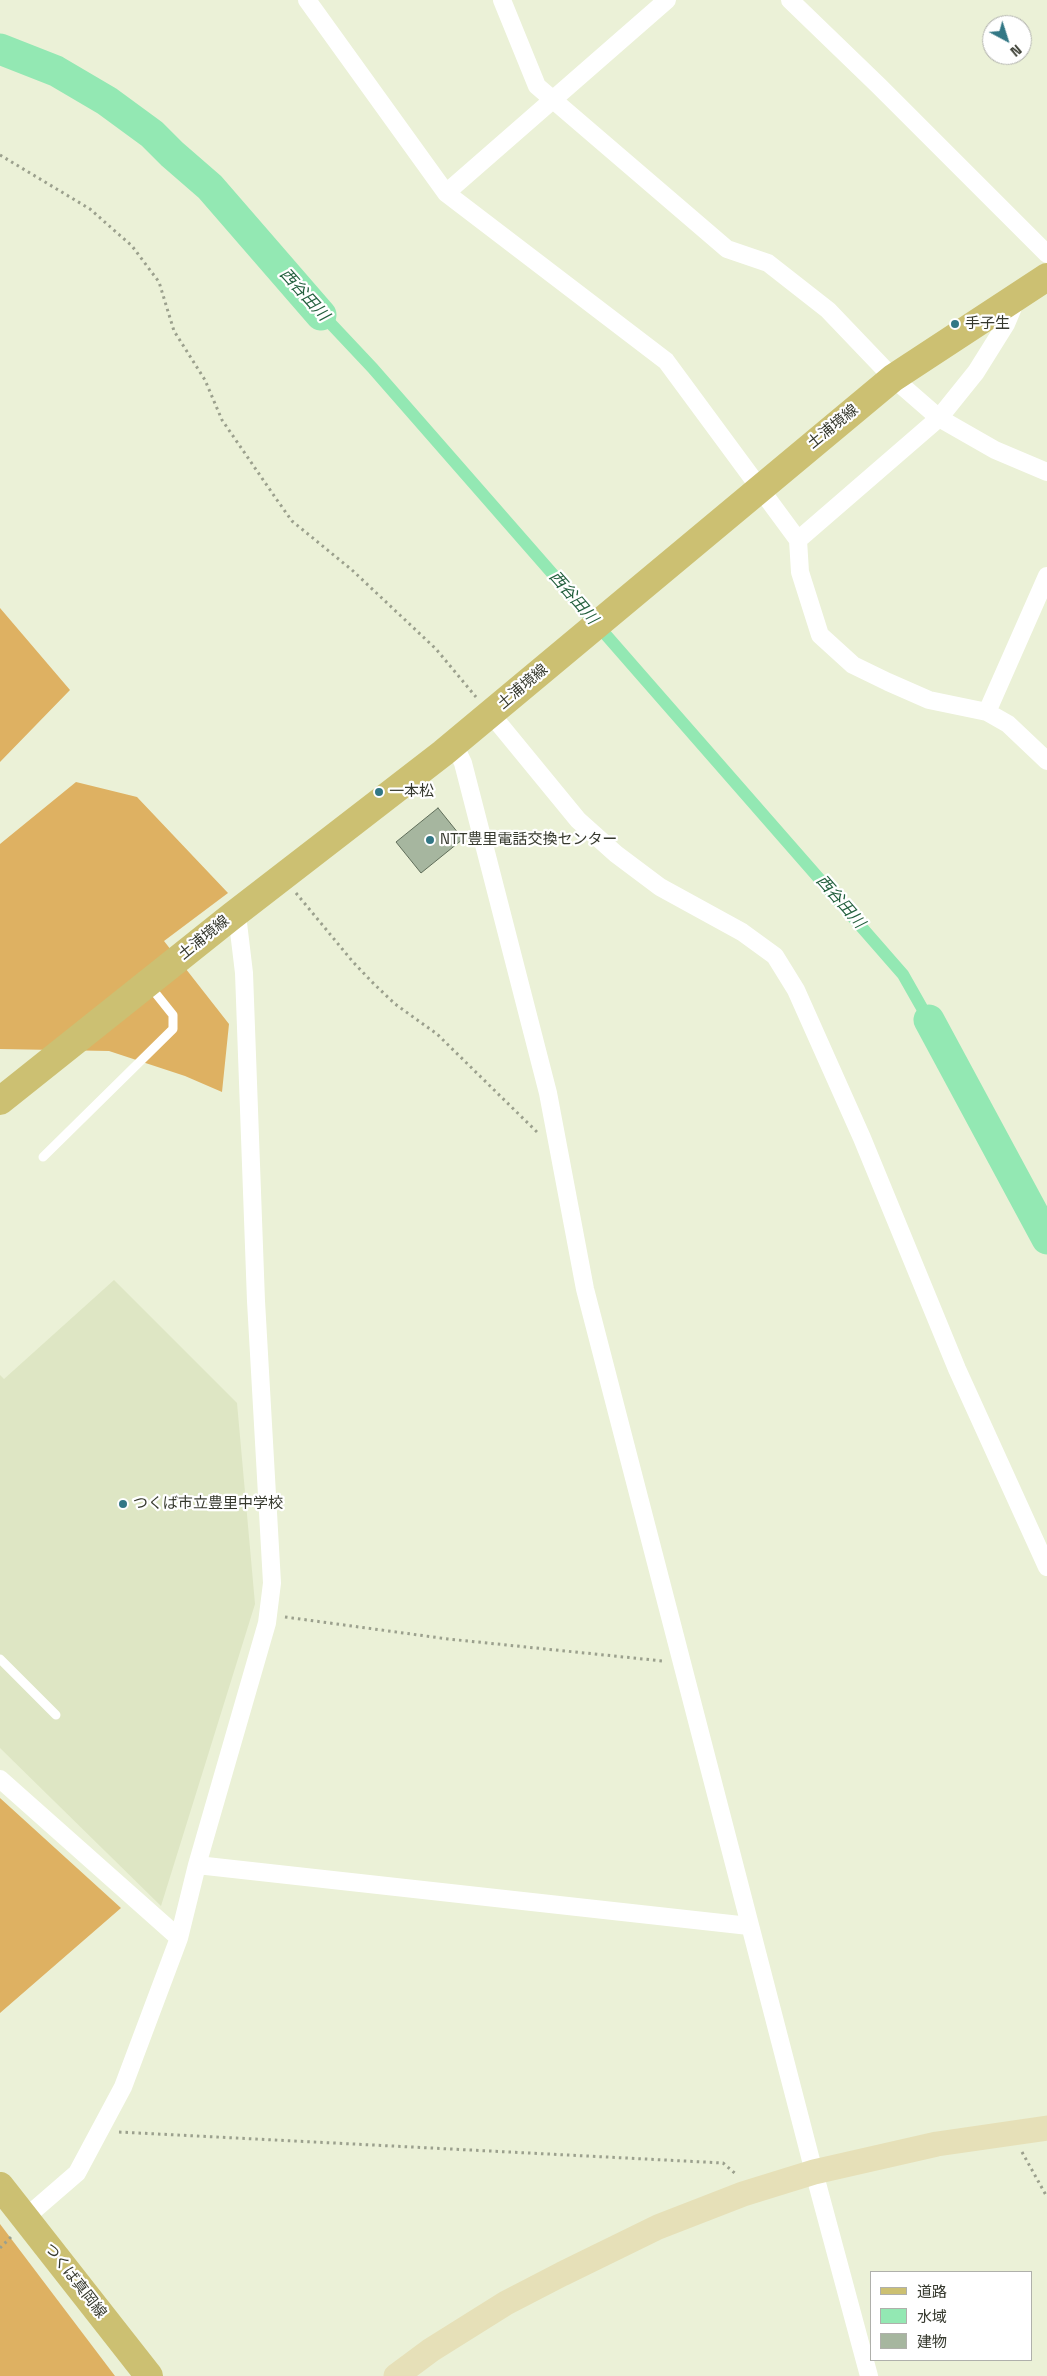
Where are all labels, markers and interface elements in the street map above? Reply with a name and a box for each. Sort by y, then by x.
north arrow [982,15,1032,65]
text: N [1007,41,1025,61]
water label: 西谷田川 [275,265,333,325]
place label: 手子生 [965,315,1010,333]
marker: 手子生 [949,318,961,330]
street label: 土浦境線 [804,401,862,453]
water label: 西谷田川 [545,568,601,628]
street label: 土浦境線 [494,661,552,713]
place label: 一本松 [389,783,434,801]
marker: 一本松 [373,786,385,798]
place label: NTT豊里電話交換センター [440,831,618,849]
marker: NTT豊里電話交換センター [424,834,436,846]
water label: 西谷田川 [812,872,868,932]
street label: 土浦境線 [175,912,233,964]
place label: つくば市立豊里中学校 [133,1495,283,1513]
marker: つくば市立豊里中学校 [117,1498,129,1510]
street label: つくば真岡線 [40,2240,110,2322]
legend [870,2271,1032,2361]
text: 道路 [917,2282,947,2301]
text: 水域 [917,2307,947,2326]
text: 建物 [917,2332,947,2351]

